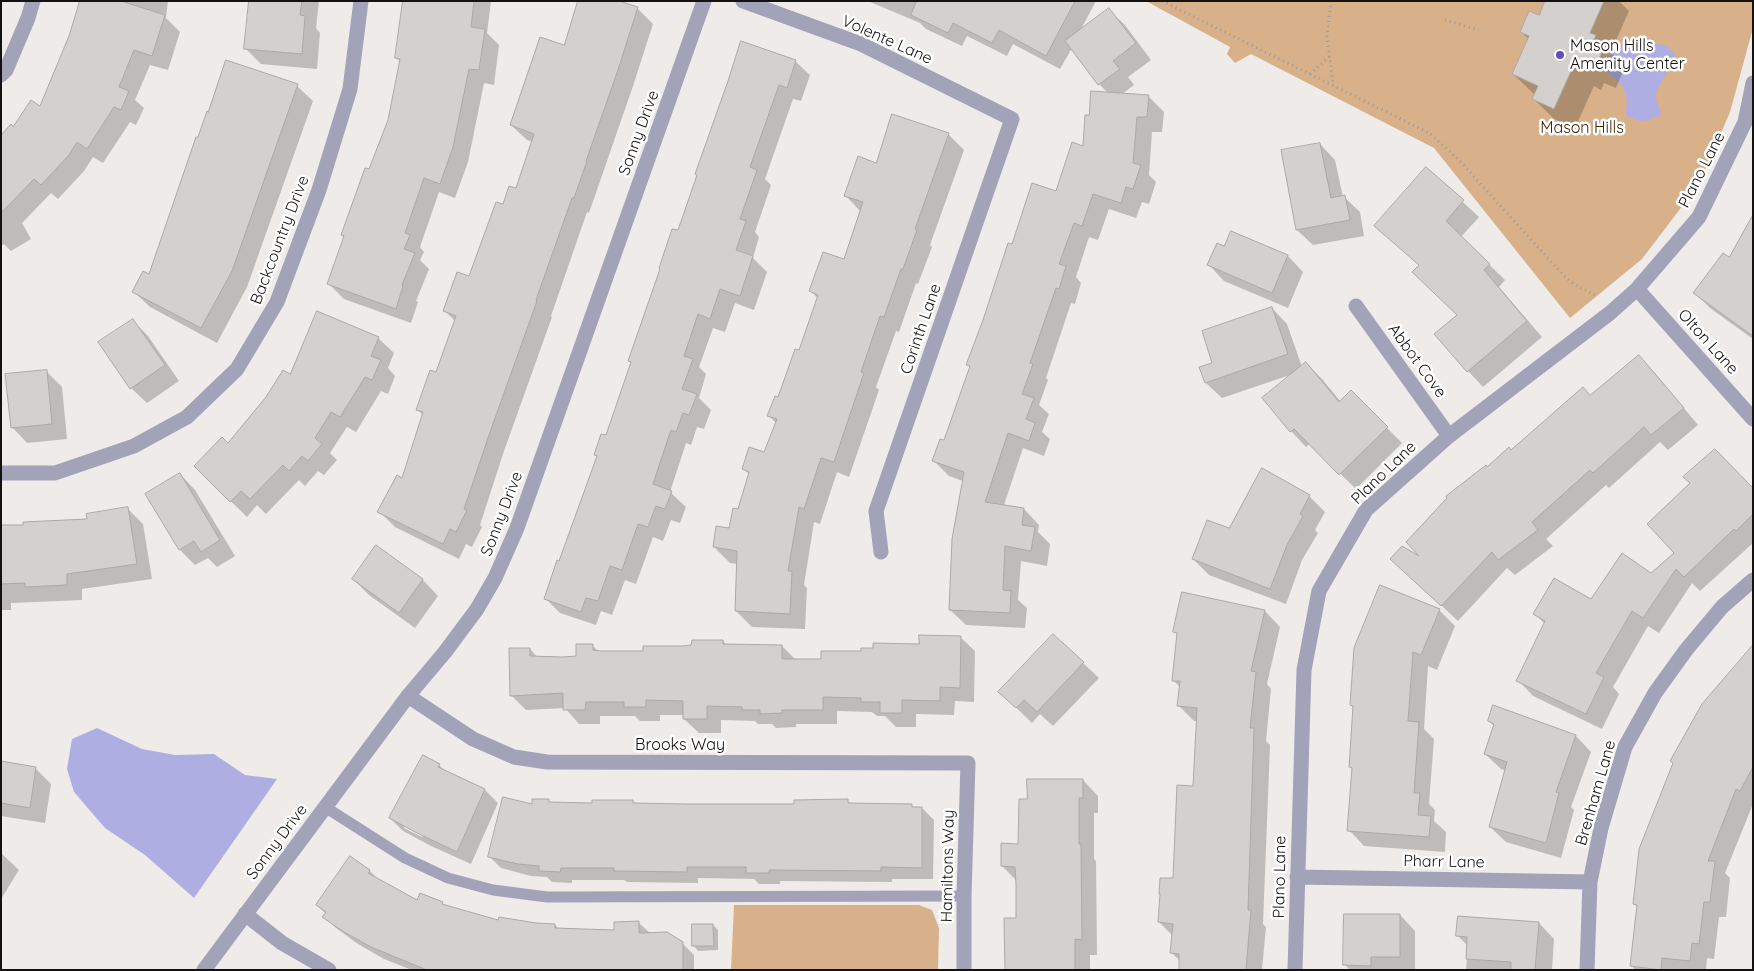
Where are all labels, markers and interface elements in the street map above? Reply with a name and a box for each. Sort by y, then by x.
street label: Volente Lane [839,12,935,68]
place label: Mason Hills Amenity Center [1570,36,1685,74]
marker: Mason Hills Amenity Center [1554,49,1566,61]
street label: Sonny Drive [615,88,663,178]
park label: Mason Hills [1540,118,1624,138]
street label: Plano Lane [1675,129,1729,211]
street label: Backcountry Drive [247,173,313,307]
street label: Corinth Lane [897,281,945,377]
street label: Olton Lane [1674,305,1742,379]
street label: Abbot Cove [1384,320,1450,402]
street label: Plano Lane [1348,437,1420,509]
street label: Sonny Drive [477,469,527,559]
street label: Brooks Way [635,735,725,755]
street label: Brenham Lane [1572,738,1620,848]
street label: Sonny Drive [243,801,311,883]
street label: Hamiltons Way [937,809,959,923]
street label: Plano Lane [1270,835,1290,919]
street label: Pharr Lane [1403,852,1485,872]

